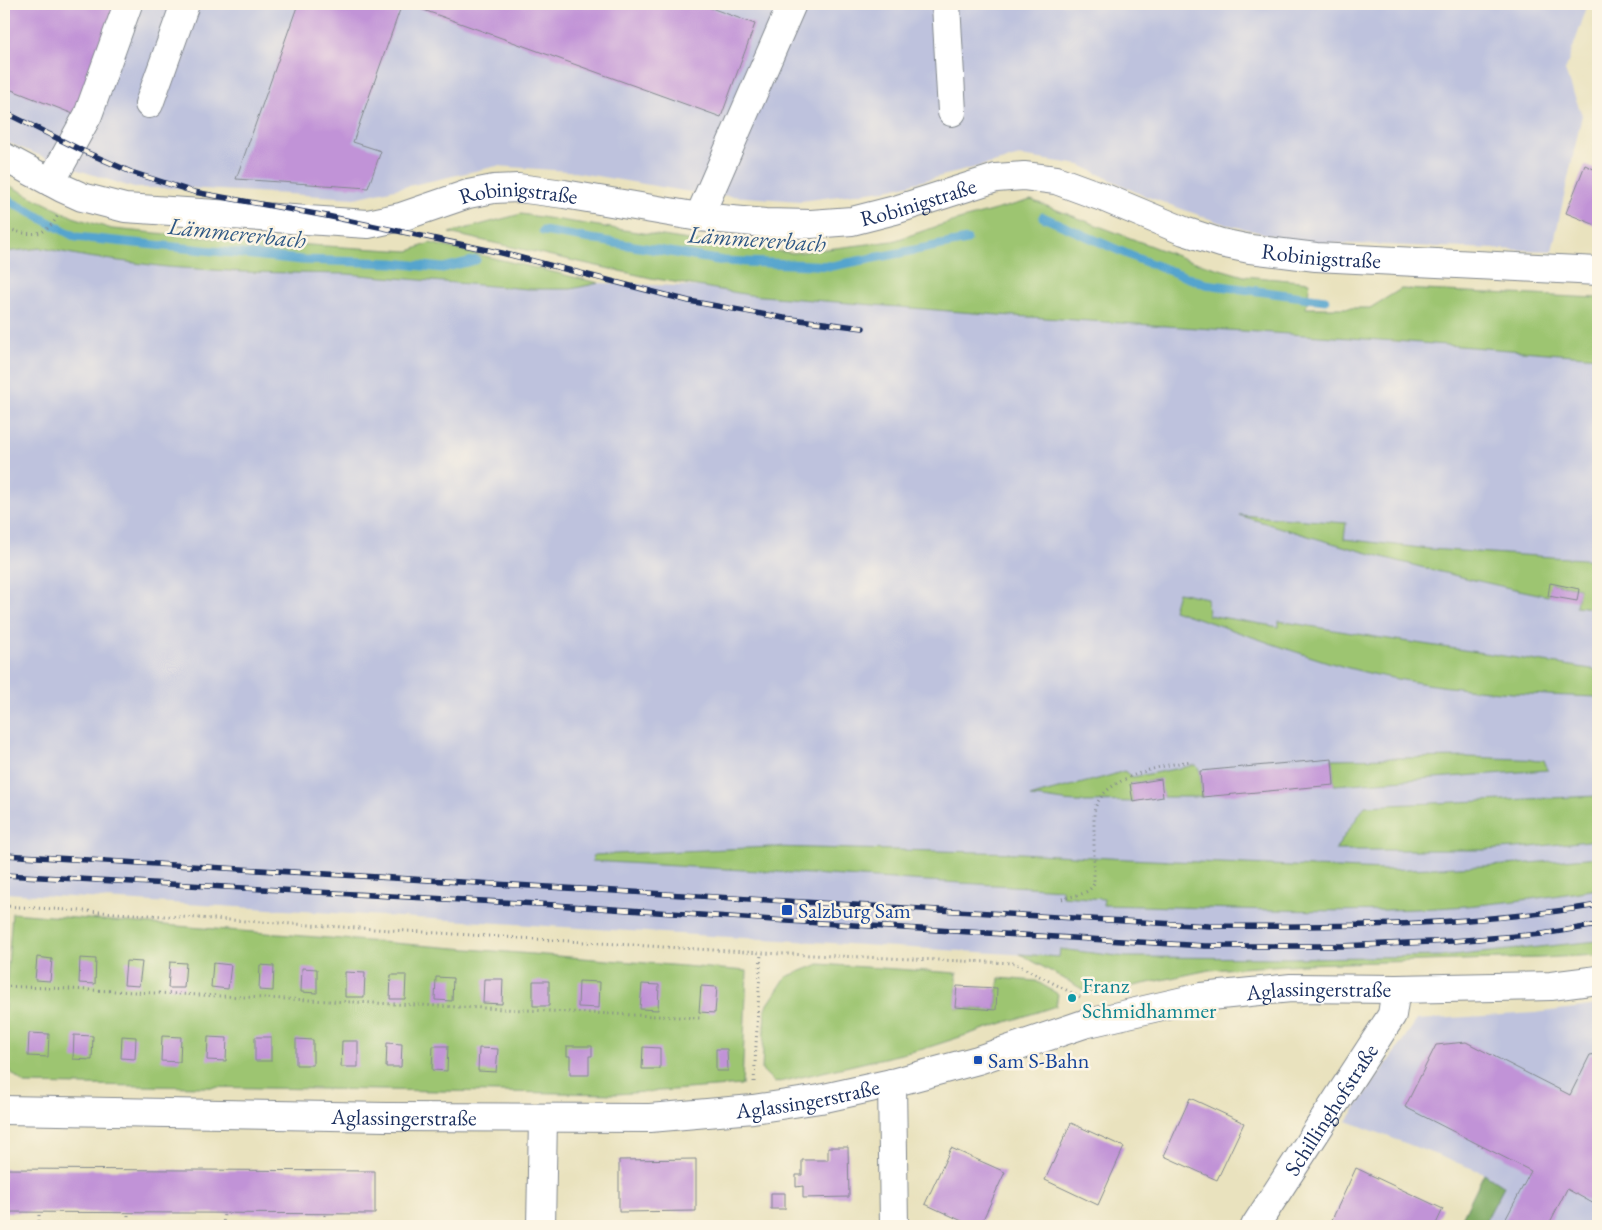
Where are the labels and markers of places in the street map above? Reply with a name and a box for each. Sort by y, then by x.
place label: Salzburg Sam [798,896,911,925]
marker: Salzburg Sam [780,903,794,917]
place label: Franz Schmidhammer [1082,971,1217,1025]
marker: Franz Schmidhammer [1066,992,1078,1004]
place label: Sam S-Bahn [988,1046,1090,1075]
marker: Sam S-Bahn [972,1054,984,1066]

